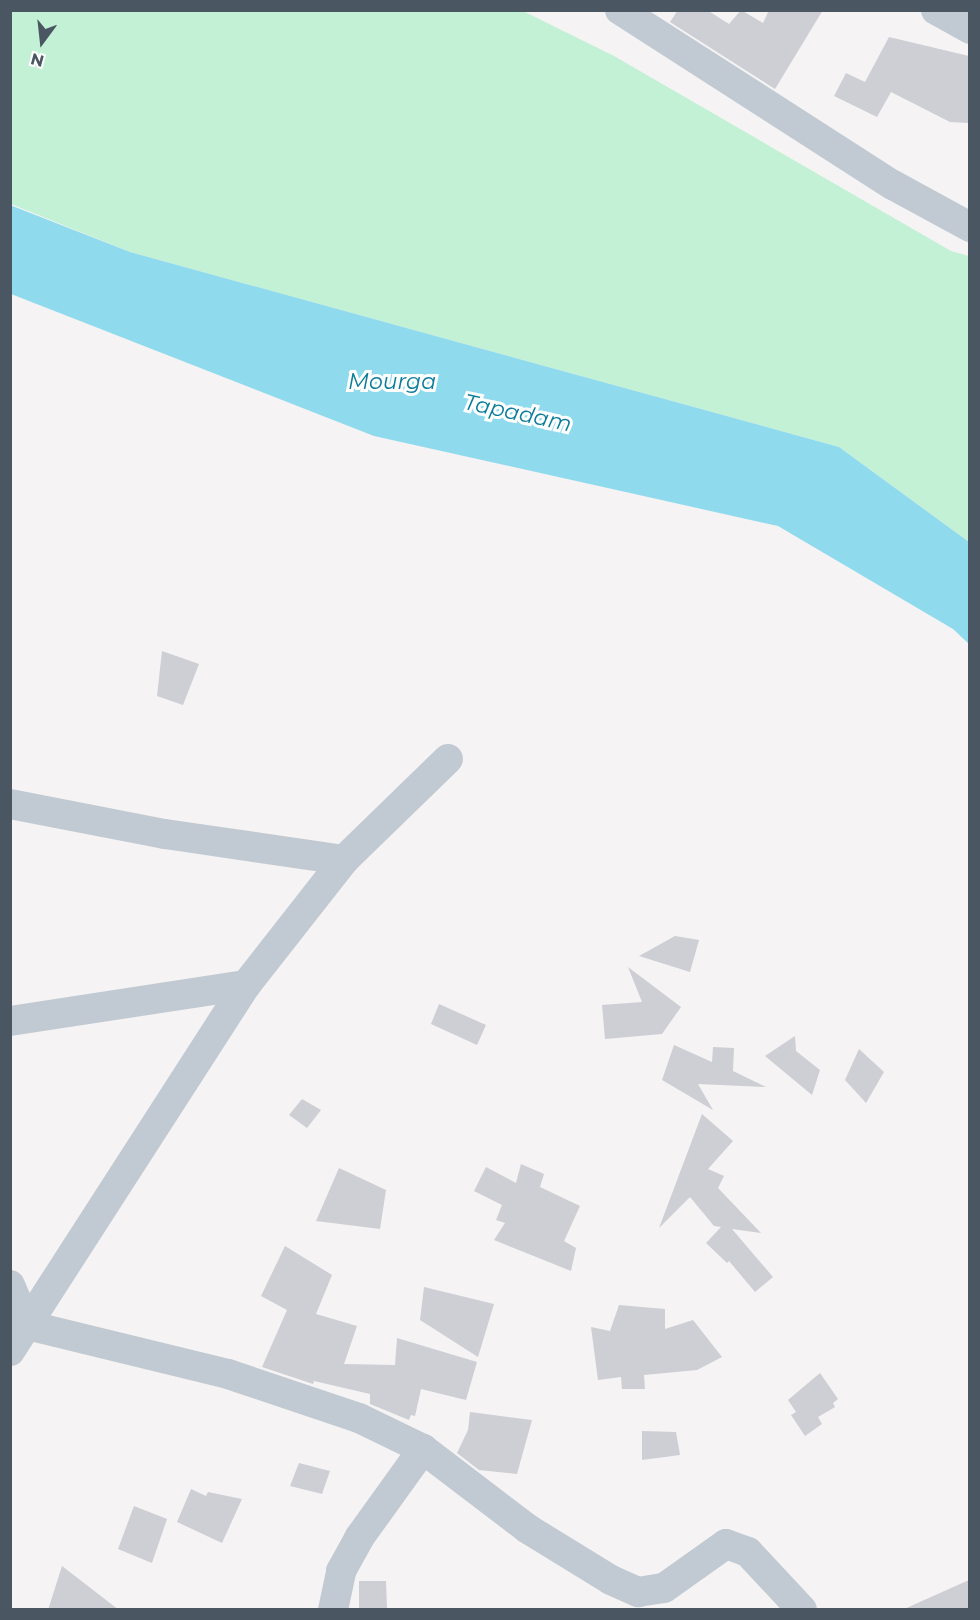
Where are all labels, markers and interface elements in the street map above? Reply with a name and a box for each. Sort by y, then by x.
north arrow [12,12,72,72]
text: N [29,49,46,71]
water label: Mourga [348,369,436,395]
water label: Tapadam [462,389,574,437]

